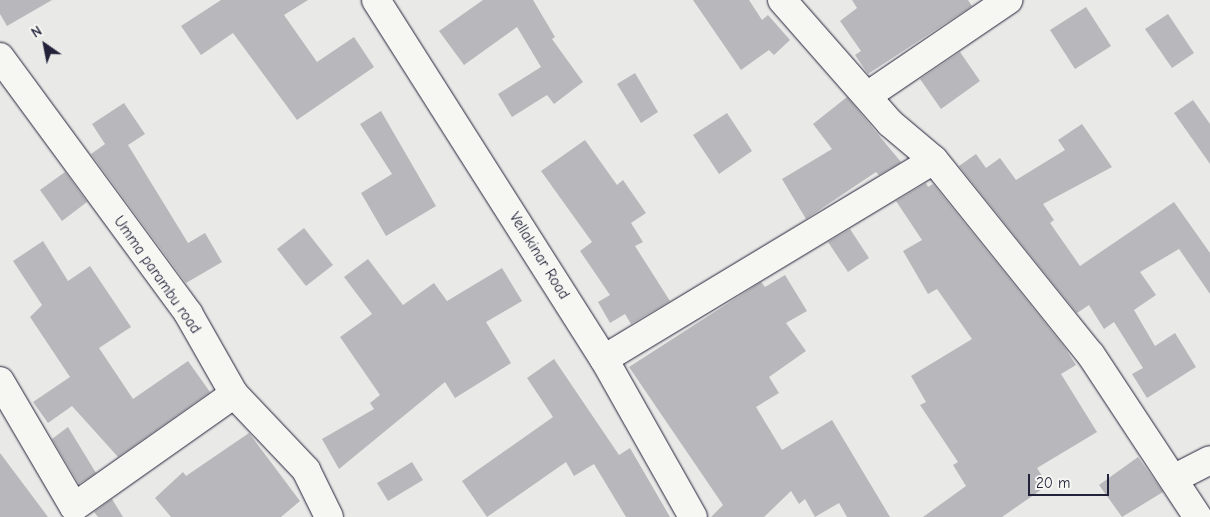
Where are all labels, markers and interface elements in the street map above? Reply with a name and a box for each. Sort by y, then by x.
north arrow [20,20,70,70]
text: N [28,22,45,42]
street label: Vellakinar Road [505,209,573,303]
street label: Umma parambu road [110,213,204,337]
scale bar [1030,464,1111,496]
text: 20 m [1036,474,1070,492]

